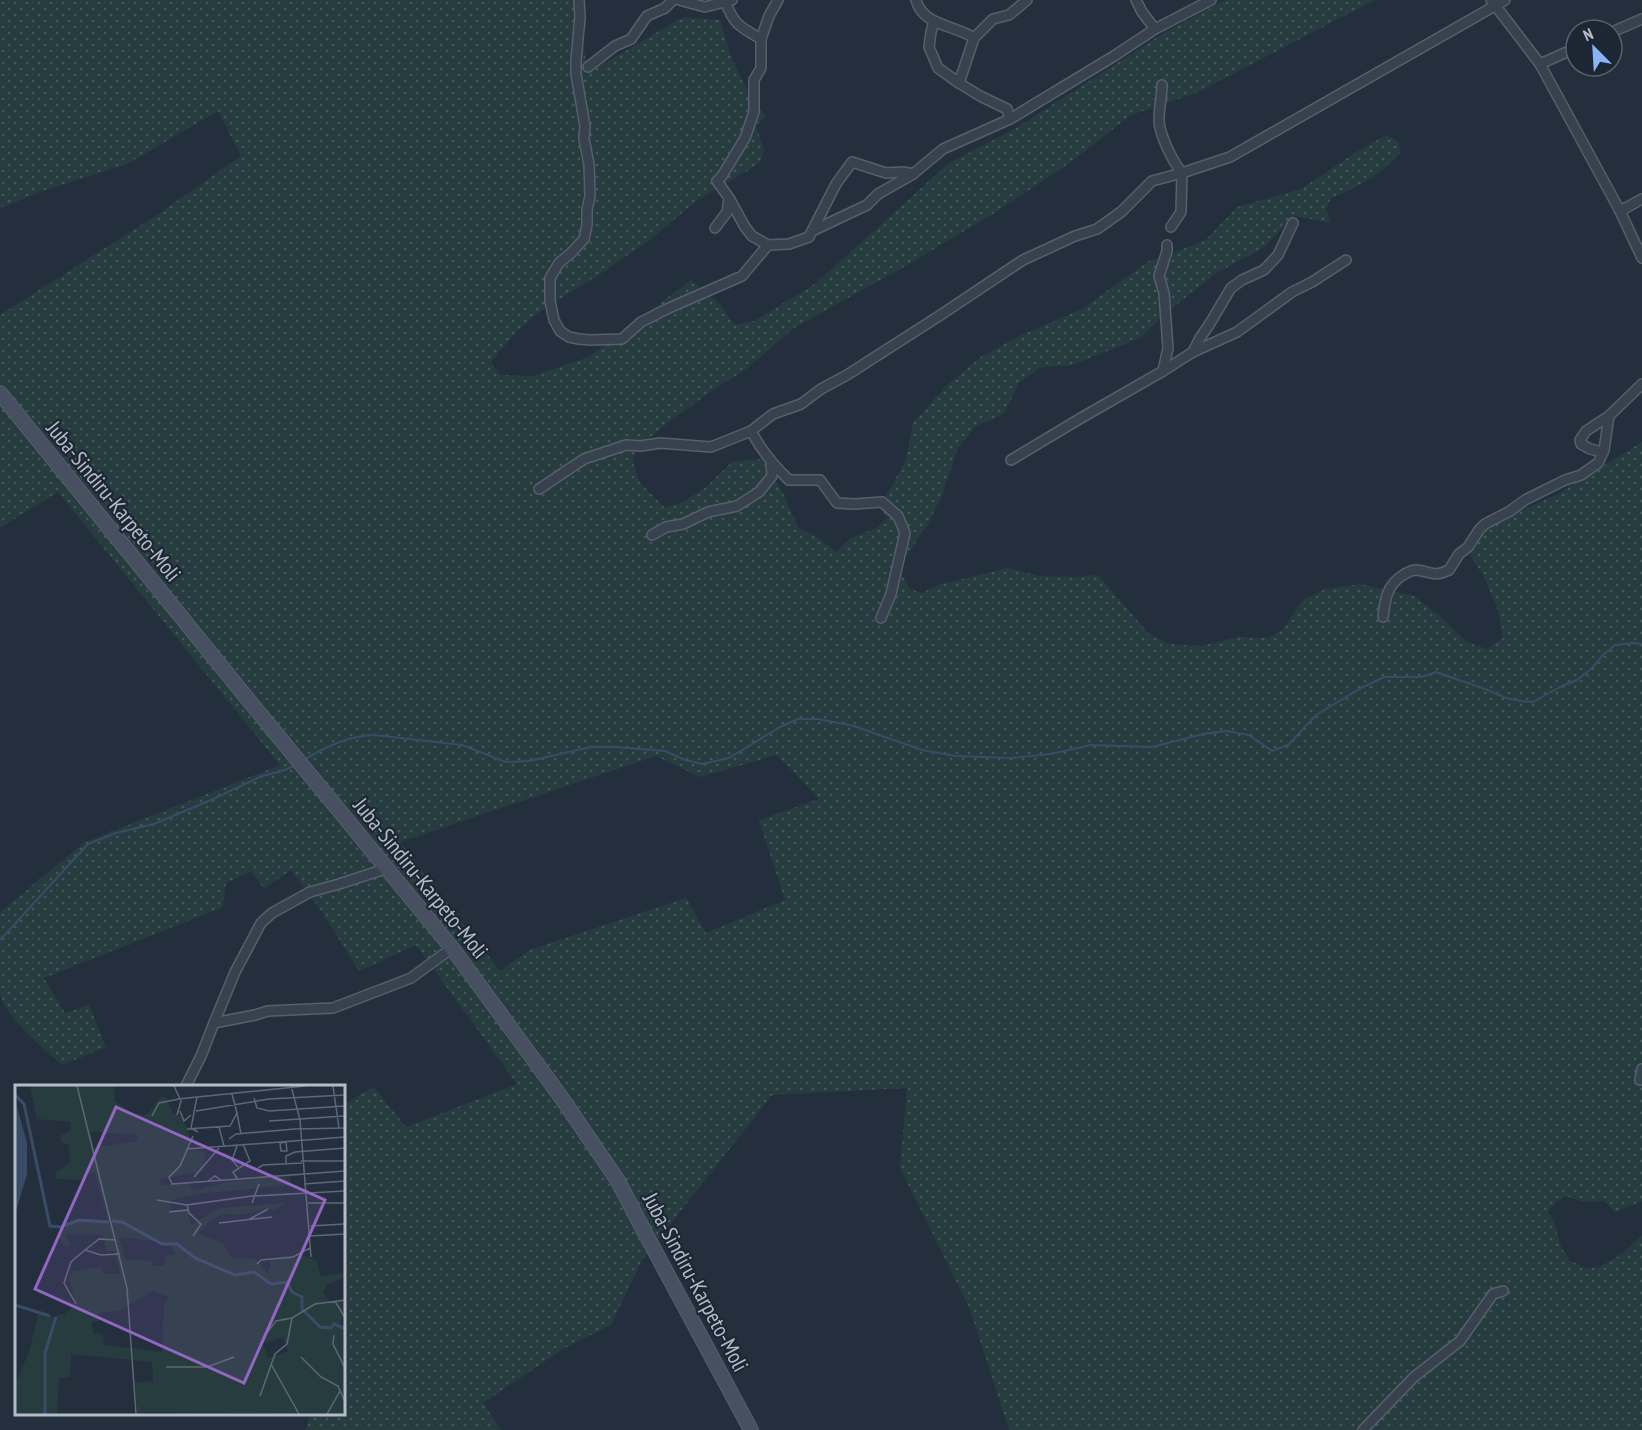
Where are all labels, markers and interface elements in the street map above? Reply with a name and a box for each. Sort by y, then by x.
north arrow [1564,18,1624,78]
text: N [1580,23,1596,45]
street label: Juba-Sindiru-Karpeto-Moli [40,414,187,587]
street label: Juba-Sindiru-Karpeto-Moli [347,791,494,964]
inset map [15,1085,345,1415]
street label: Juba-Sindiru-Karpeto-Moli [637,1187,755,1376]

